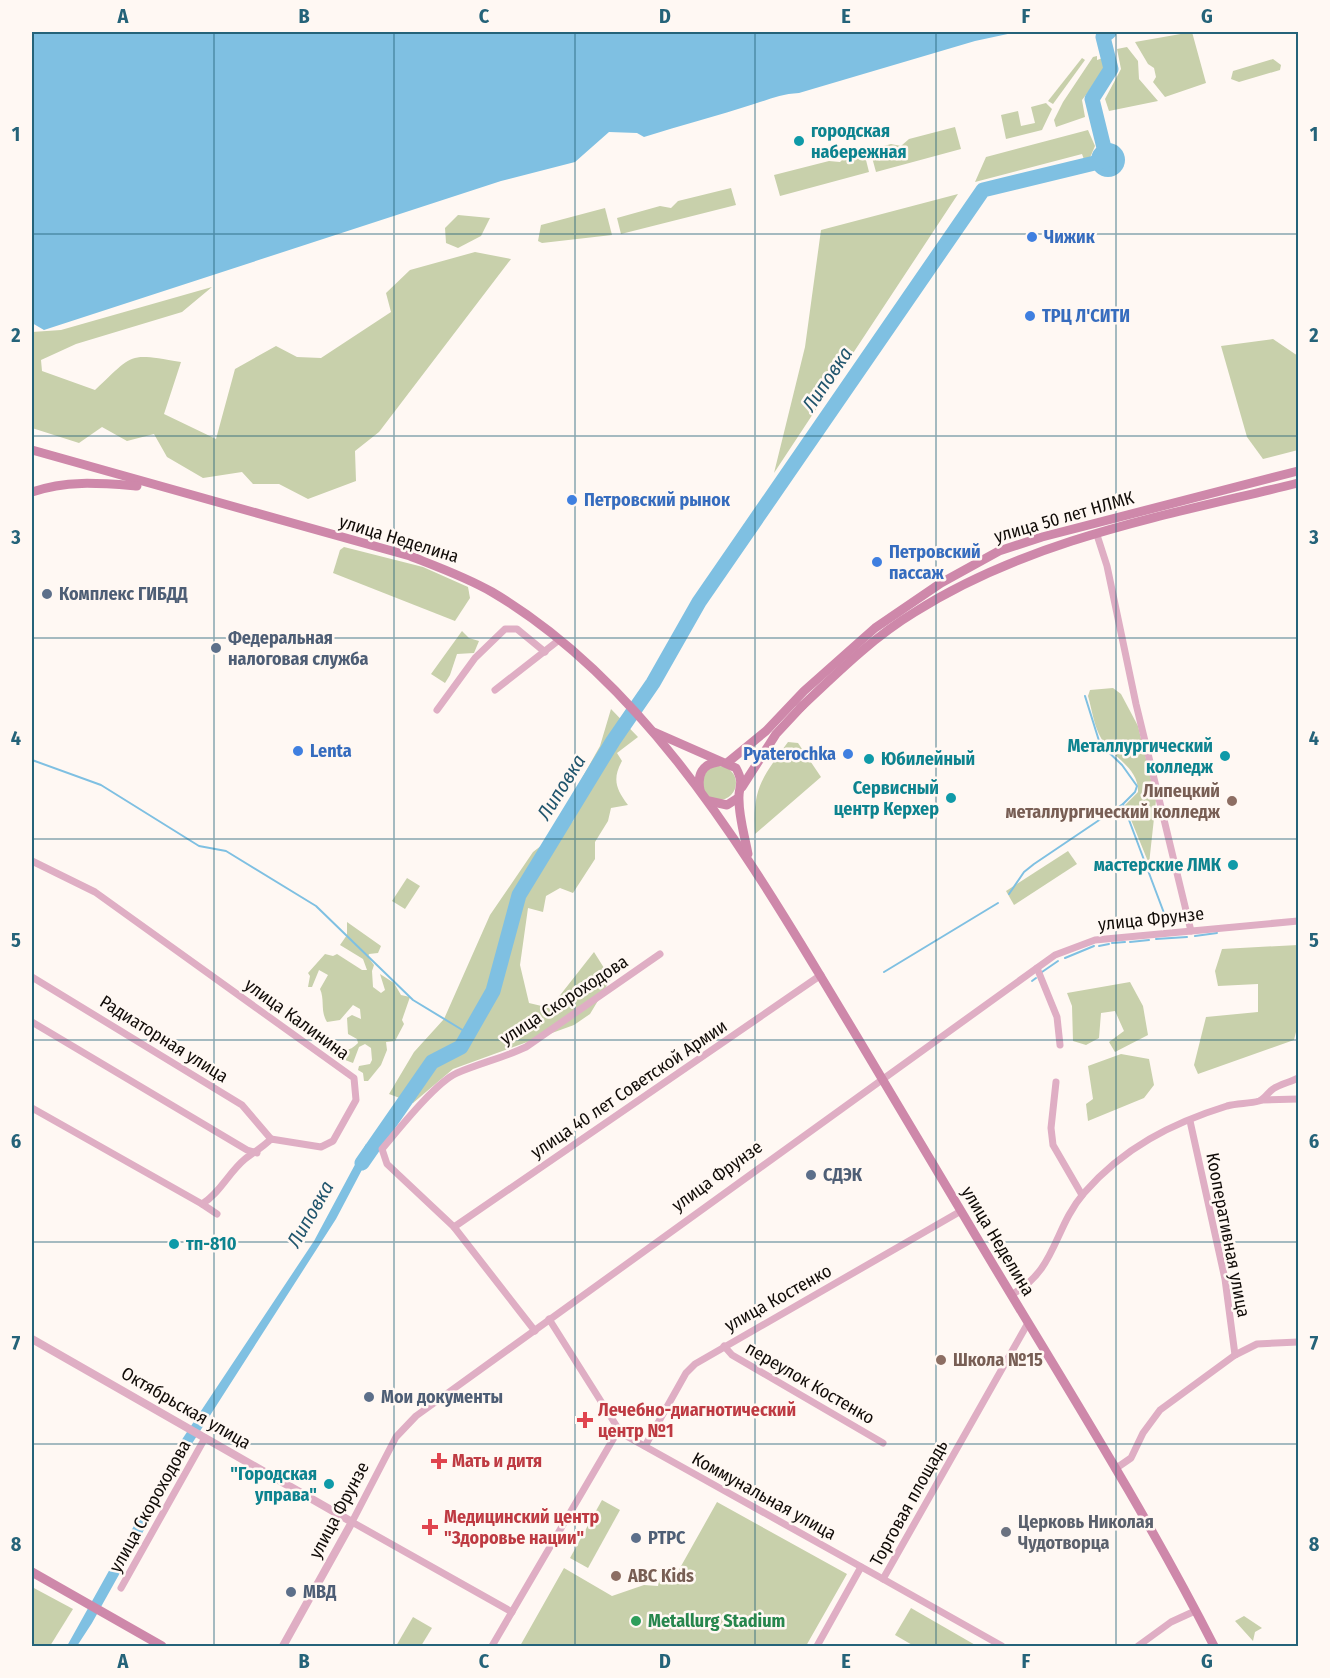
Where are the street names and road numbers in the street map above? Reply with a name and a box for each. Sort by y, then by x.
street label: улица 50 лет НЛМК [992,486,1137,547]
street label: улица Неделина [336,510,462,568]
street label: улица Фрунзе [1097,902,1205,936]
street label: улица Скороходова [496,950,632,1050]
street label: улица Калинина [240,974,354,1065]
street label: Радиаторная улица [96,991,232,1087]
street label: улица 40 лет Советской Армии [527,1015,731,1163]
street label: улица Фрунзе [667,1136,767,1216]
street label: Кооперативная улица [1201,1151,1255,1319]
street label: улица Неделина [957,1182,1039,1300]
street label: улица Костенко [721,1260,835,1336]
street label: переулок Костенко [741,1337,879,1429]
street label: Октябрьская улица [117,1362,255,1454]
street label: улица Скороходова [104,1436,196,1576]
street label: Торговая площадь [865,1436,953,1570]
street label: Коммунальная улица [688,1447,840,1545]
street label: улица Фрунзе [304,1458,374,1562]

